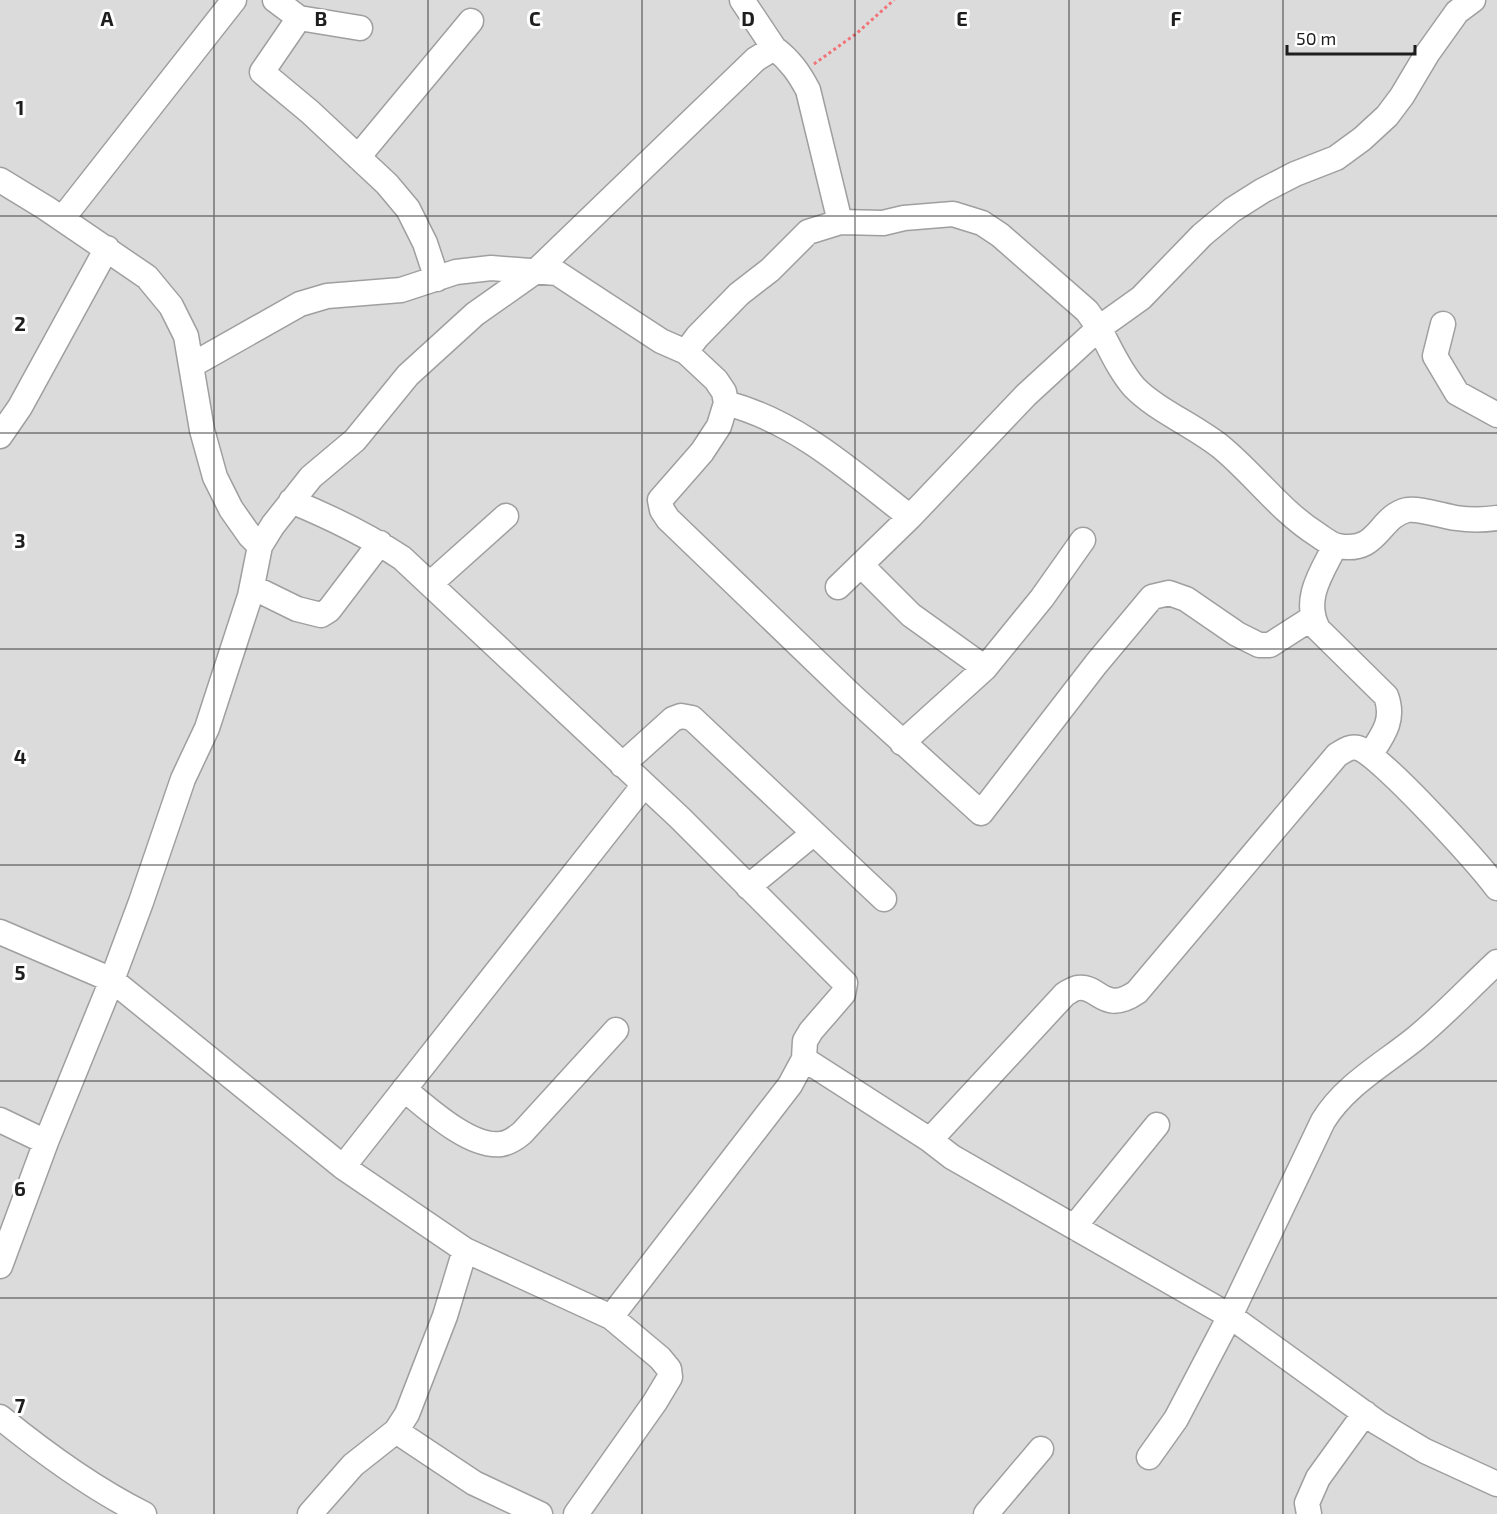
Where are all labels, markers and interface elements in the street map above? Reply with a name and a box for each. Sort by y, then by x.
text: A [100,6,114,30]
text: B [315,6,327,30]
text: C [529,6,541,30]
text: D [741,6,755,30]
text: E [956,6,968,30]
text: F [1170,6,1182,30]
scale bar [1287,18,1414,56]
text: 50 m [1296,27,1336,49]
text: 1 [16,95,24,119]
text: 2 [14,311,26,335]
text: 3 [14,528,26,552]
text: 4 [14,744,27,768]
text: 5 [14,960,26,984]
text: 6 [14,1176,26,1200]
text: 7 [15,1393,26,1417]

